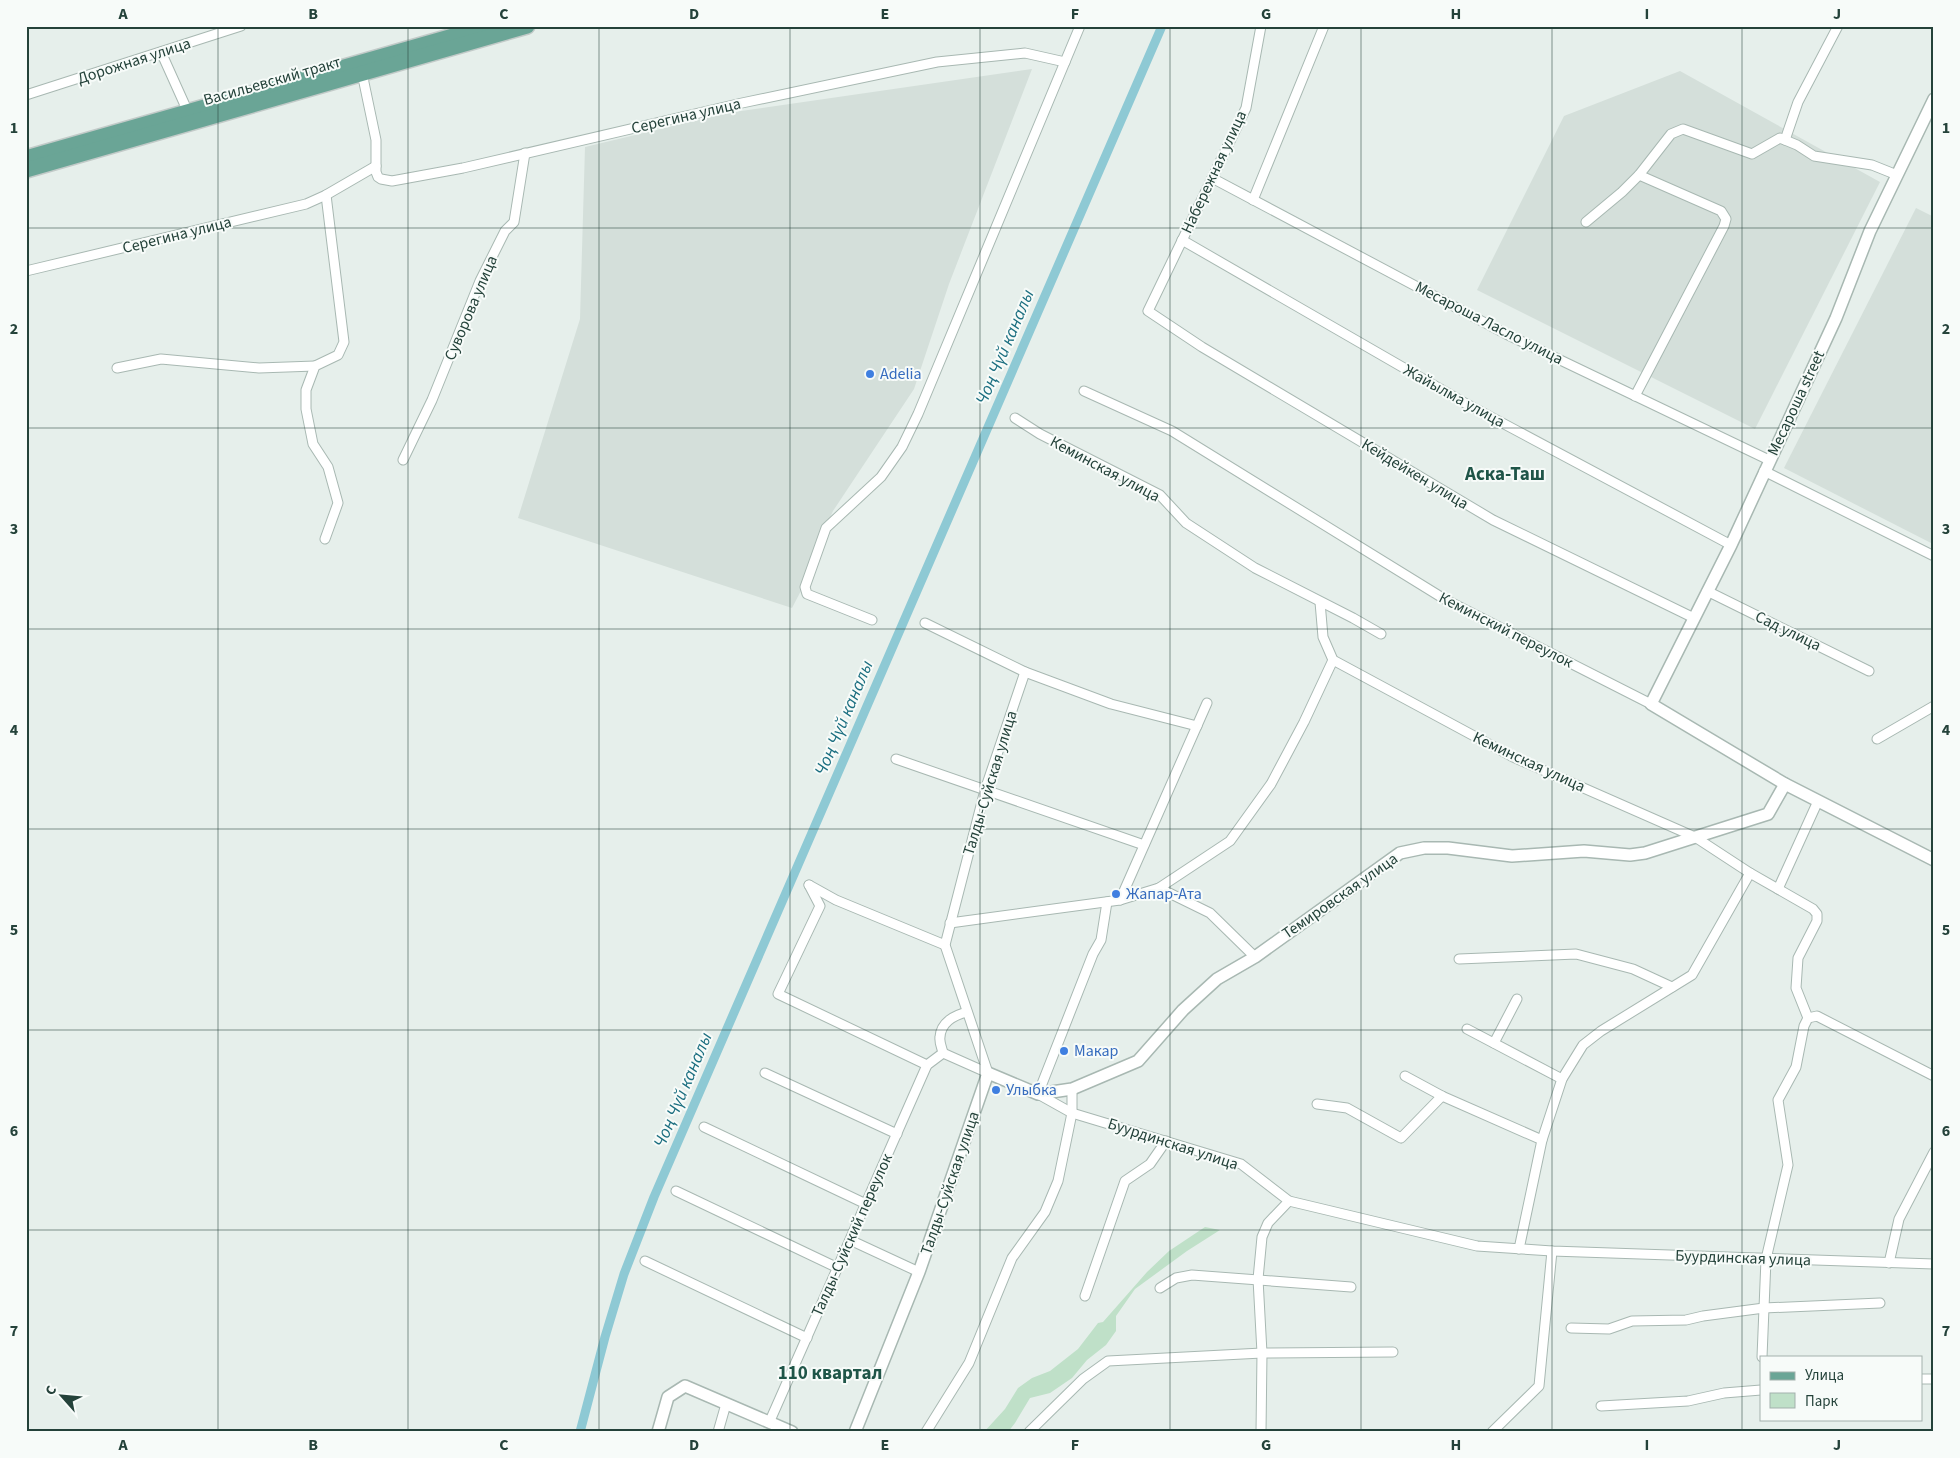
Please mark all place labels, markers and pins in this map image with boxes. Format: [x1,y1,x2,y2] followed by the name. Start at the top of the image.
[880,363,922,385] place label: Adelia
[864,368,876,380] marker: Adelia
[1126,883,1202,905] place label: Жапар-Ата
[1110,888,1122,900] marker: Жапар-Ата
[1074,1040,1119,1062] place label: Макар
[1058,1045,1070,1057] marker: Макар
[1006,1079,1057,1101] place label: Улыбка
[990,1084,1002,1096] marker: Улыбка

